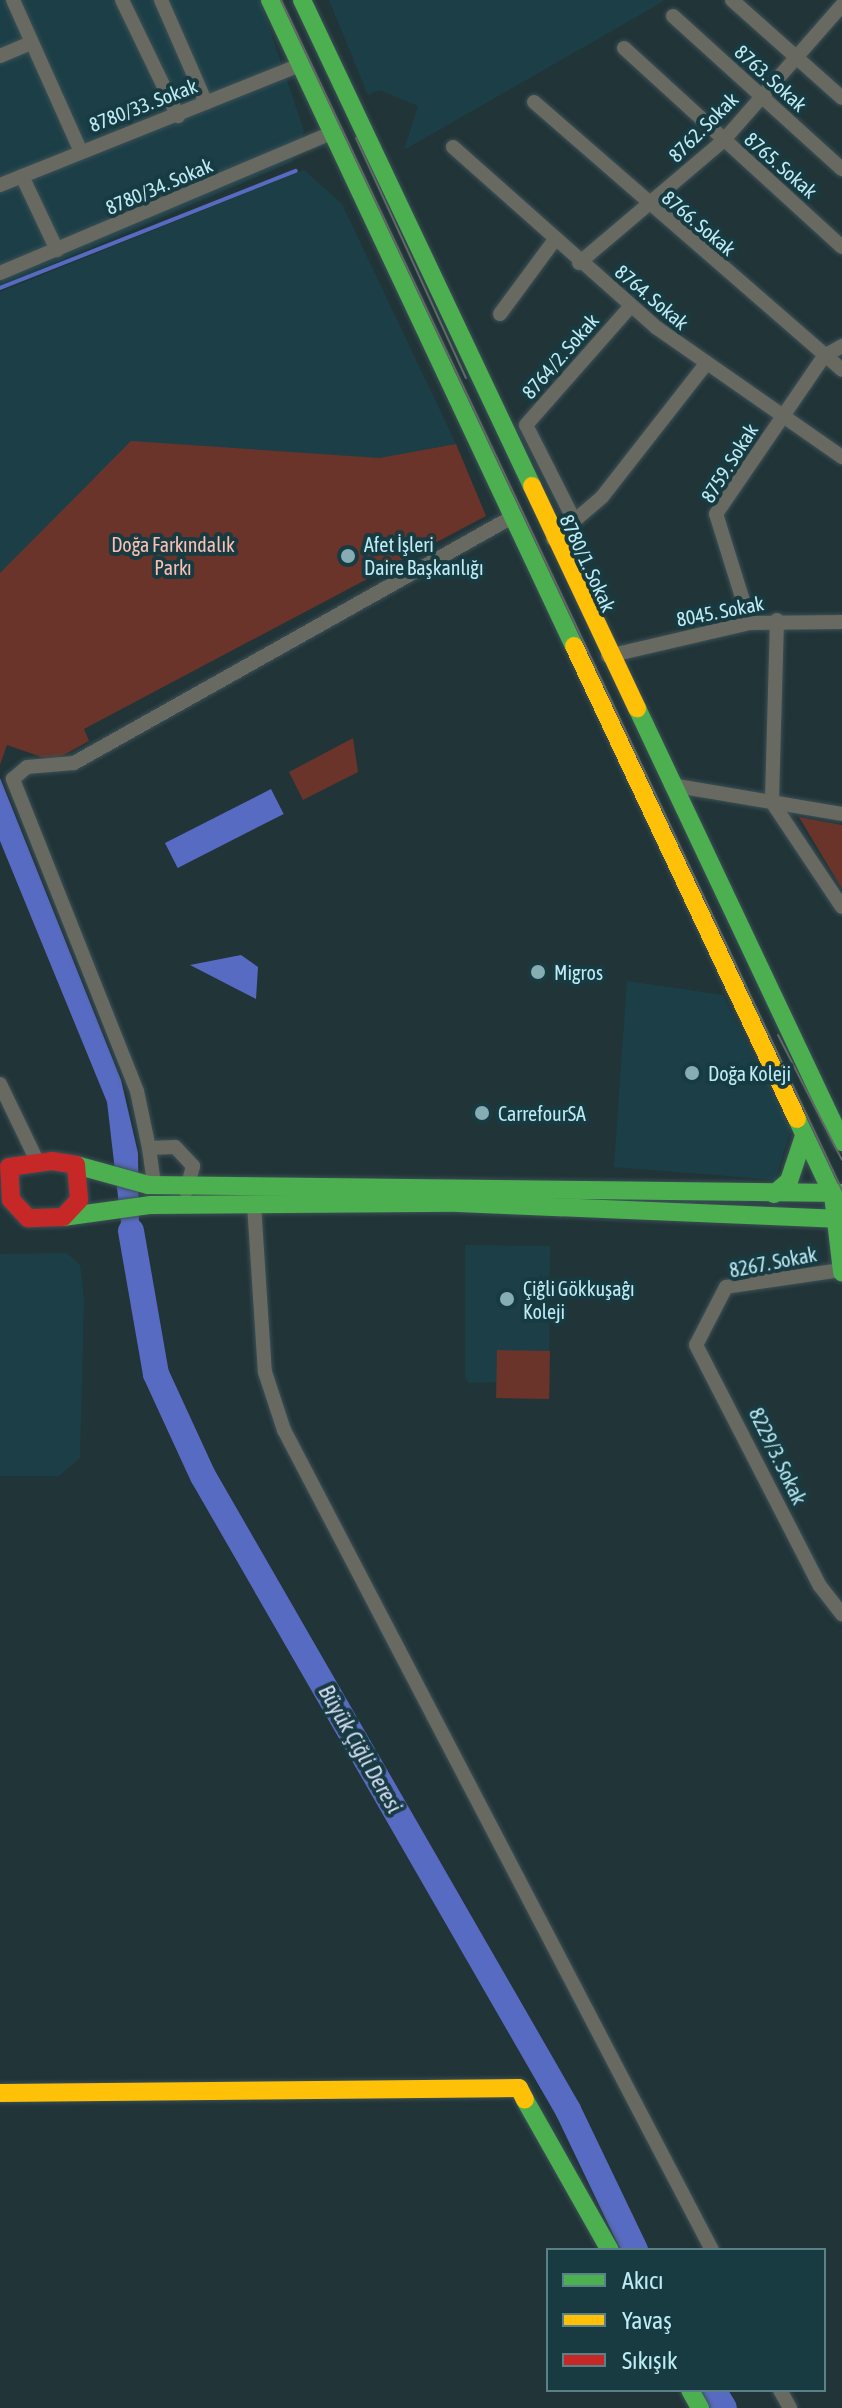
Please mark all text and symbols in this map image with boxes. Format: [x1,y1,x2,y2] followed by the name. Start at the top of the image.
[730,39,812,117] street label: 8763. Sokak
[85,73,201,137] street label: 8780/33. Sokak
[663,87,743,167] street label: 8762. Sokak
[740,127,822,203] street label: 8765. Sokak
[102,153,216,219] street label: 8780/34. Sokak
[657,185,741,261] street label: 8766. Sokak
[610,259,694,335] street label: 8764. Sokak
[517,309,603,403] street label: 8764/2. Sokak
[695,419,763,507] street label: 8759. Sokak
[555,510,621,616] street label: 8780/1. Sokak
[111,532,235,579] park label: Doğa Farkındalık Parkı
[364,532,484,579] place label: Afet İşleri Daire Başkanlığı
[339,547,357,565] marker: Afet İşleri Daire Başkanlığı
[674,591,766,631] street label: 8045. Sokak
[554,960,603,984] place label: Migros
[529,963,547,981] marker: Migros
[708,1061,791,1085] place label: Doğa Koleji
[683,1064,701,1082] marker: Doğa Koleji
[498,1101,586,1125] place label: CarrefourSA
[473,1104,491,1122] marker: CarrefourSA
[727,1242,819,1282] street label: 8267. Sokak
[523,1276,635,1323] place label: Çiĝli Gökkuşaĝı Koleji
[498,1290,516,1308] marker: Çiĝli Gökkuşaĝı Koleji
[744,1404,812,1508] street label: 8229/3. Sokak
[313,1680,407,1818] water label: Büyük Çiğli Deresi
[546,2248,826,2392] legend
[622,2267,664,2294] text: Akıcı
[622,2307,672,2334] text: Yavaş
[622,2347,678,2374] text: Sıkışık

